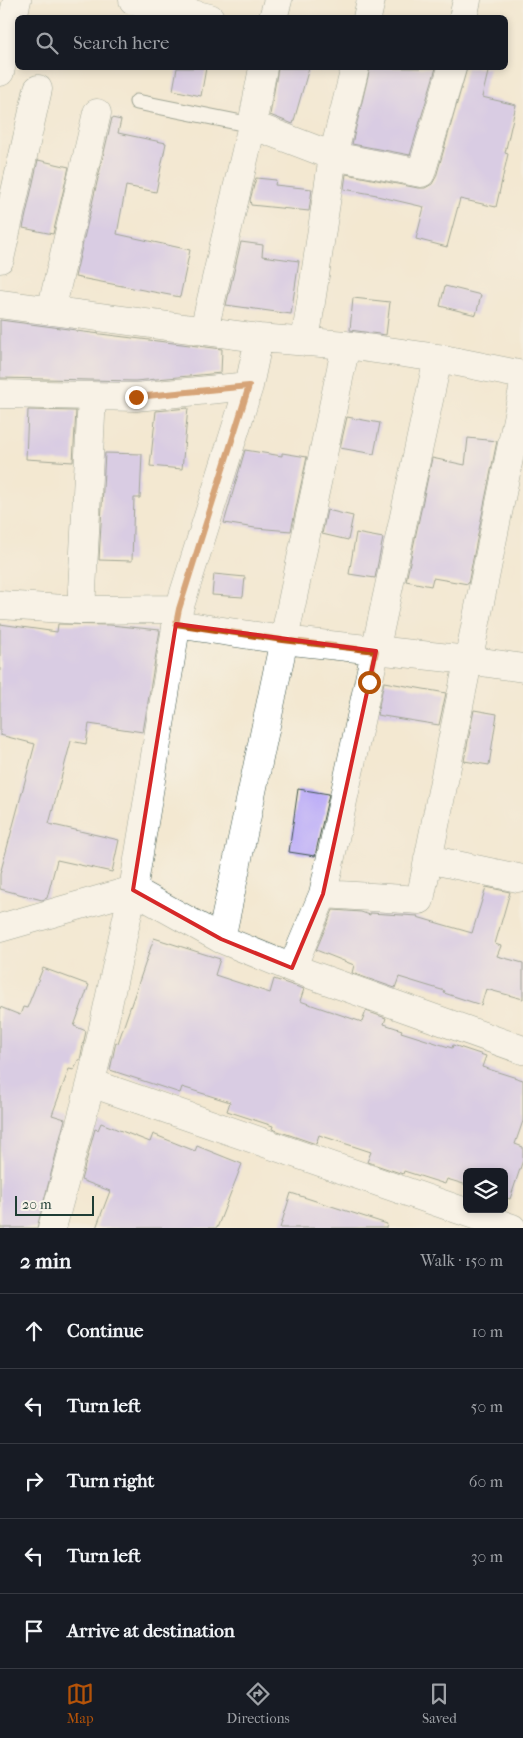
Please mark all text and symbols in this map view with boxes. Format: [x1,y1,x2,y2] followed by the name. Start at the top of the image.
[15,15,508,70] search box
[33,29,61,57] icon: search
[73,32,169,54] text: Search here
[125,386,148,409] route end
[358,671,381,694] route start
[463,1168,508,1213] map controls
[463,1168,508,1213] button: layers
[15,1193,94,1216] scale bar
[22,1196,52,1213] text: 20 m
[20,1249,71,1273] text: 2 min
[420,1251,503,1270] text: Walk · 150 m
[20,1317,48,1345] icon: ahead
[67,1320,143,1342] text: Continue
[472,1322,503,1341] text: 10 m
[20,1392,48,1420] icon: left
[67,1395,141,1417] text: Turn left
[471,1397,503,1416] text: 50 m
[20,1467,48,1495] icon: right
[67,1470,154,1492] text: Turn right
[469,1472,503,1491] text: 60 m
[20,1542,48,1570] icon: left
[67,1545,141,1567] text: Turn left
[471,1547,503,1566] text: 30 m
[20,1617,48,1645] icon: arrive
[67,1620,235,1642] text: Arrive at destination
[66,1680,94,1727] tab: Map
[227,1680,290,1727] tab: Directions
[422,1680,457,1727] tab: Saved

